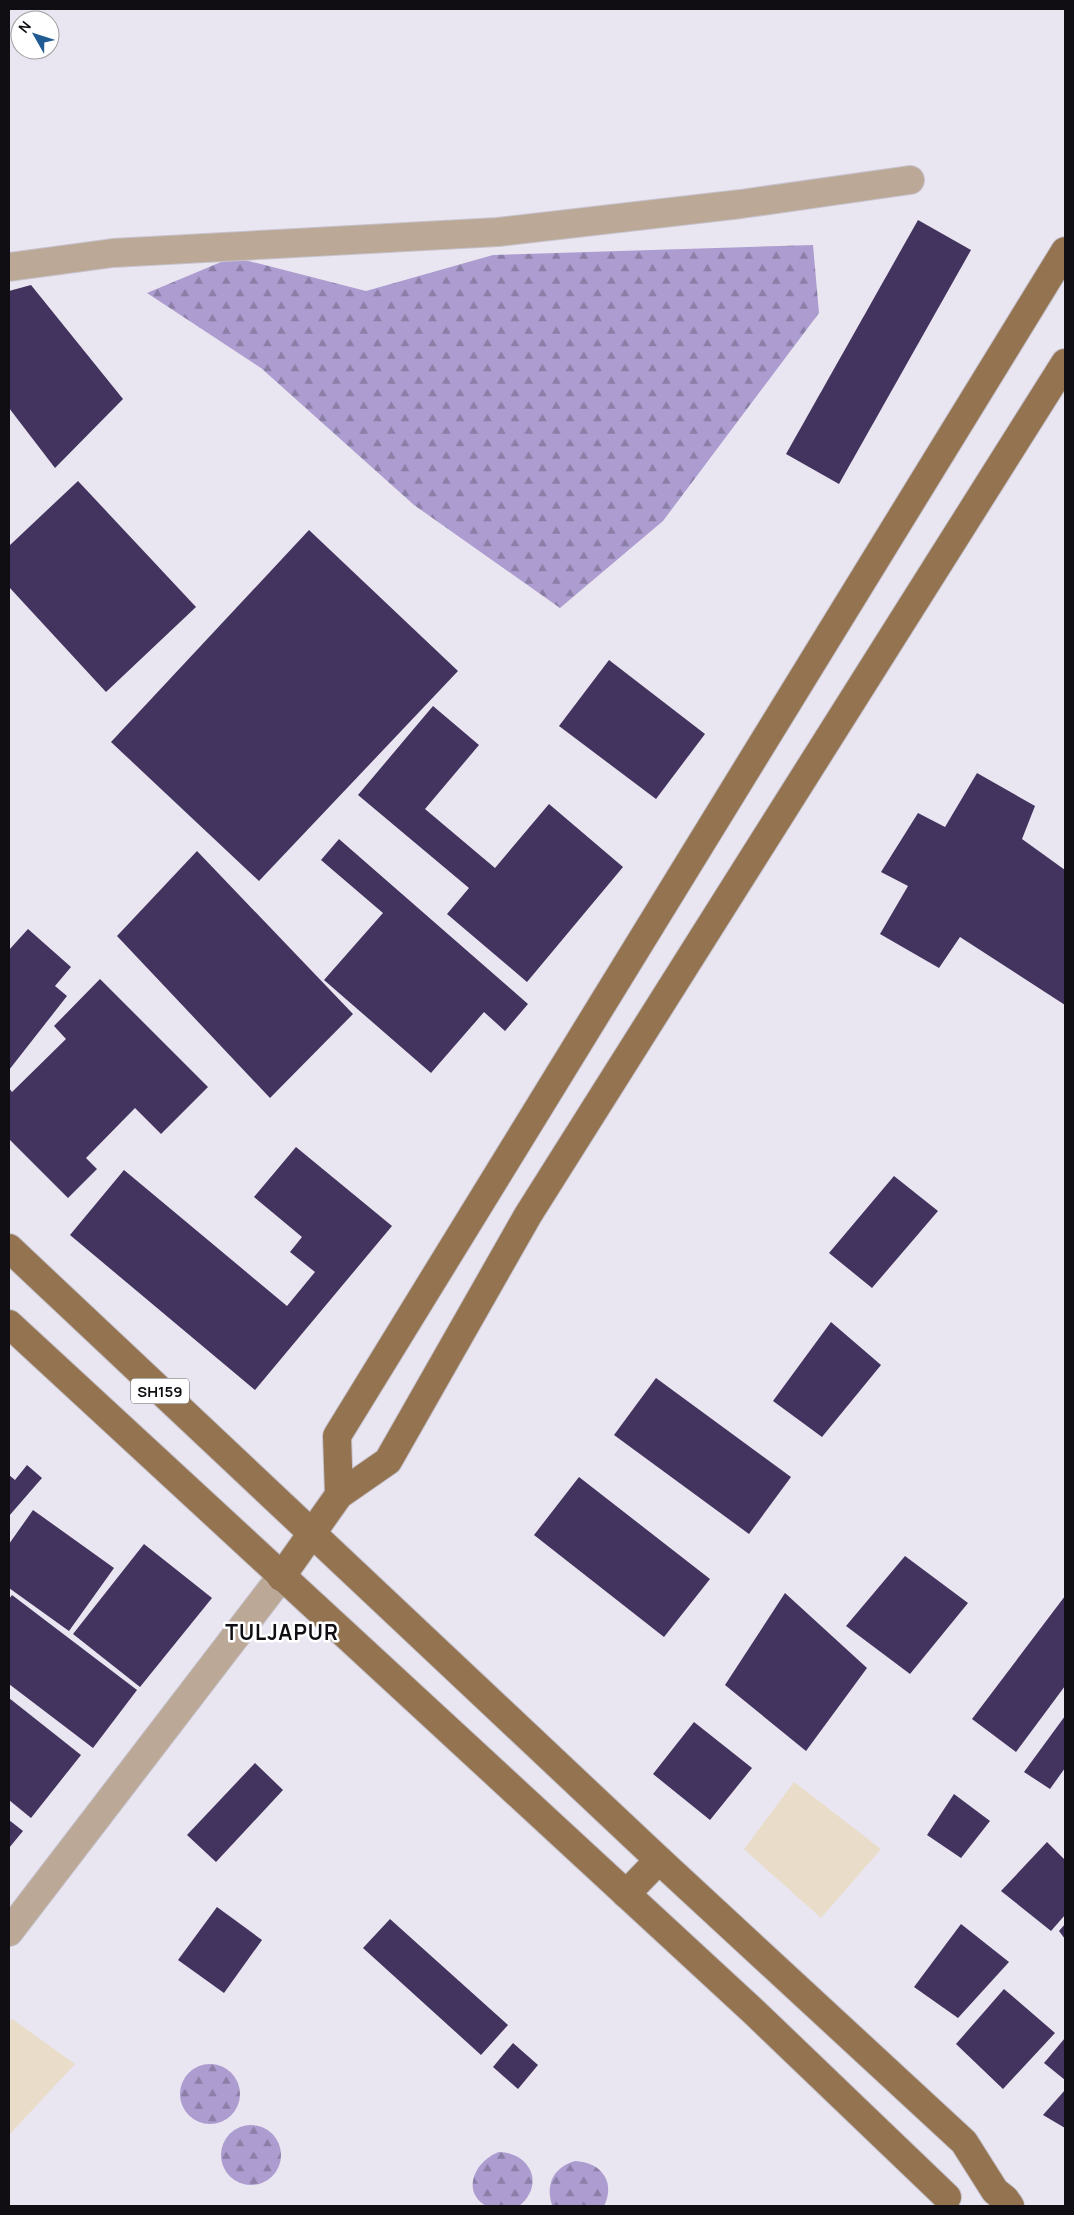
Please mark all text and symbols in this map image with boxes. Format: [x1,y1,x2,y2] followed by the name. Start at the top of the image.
[10,10,60,60] north arrow
[14,17,35,36] text: N
[131,1378,189,1404] road number: SH159
[225,1618,339,1646] district label: TULJAPUR

